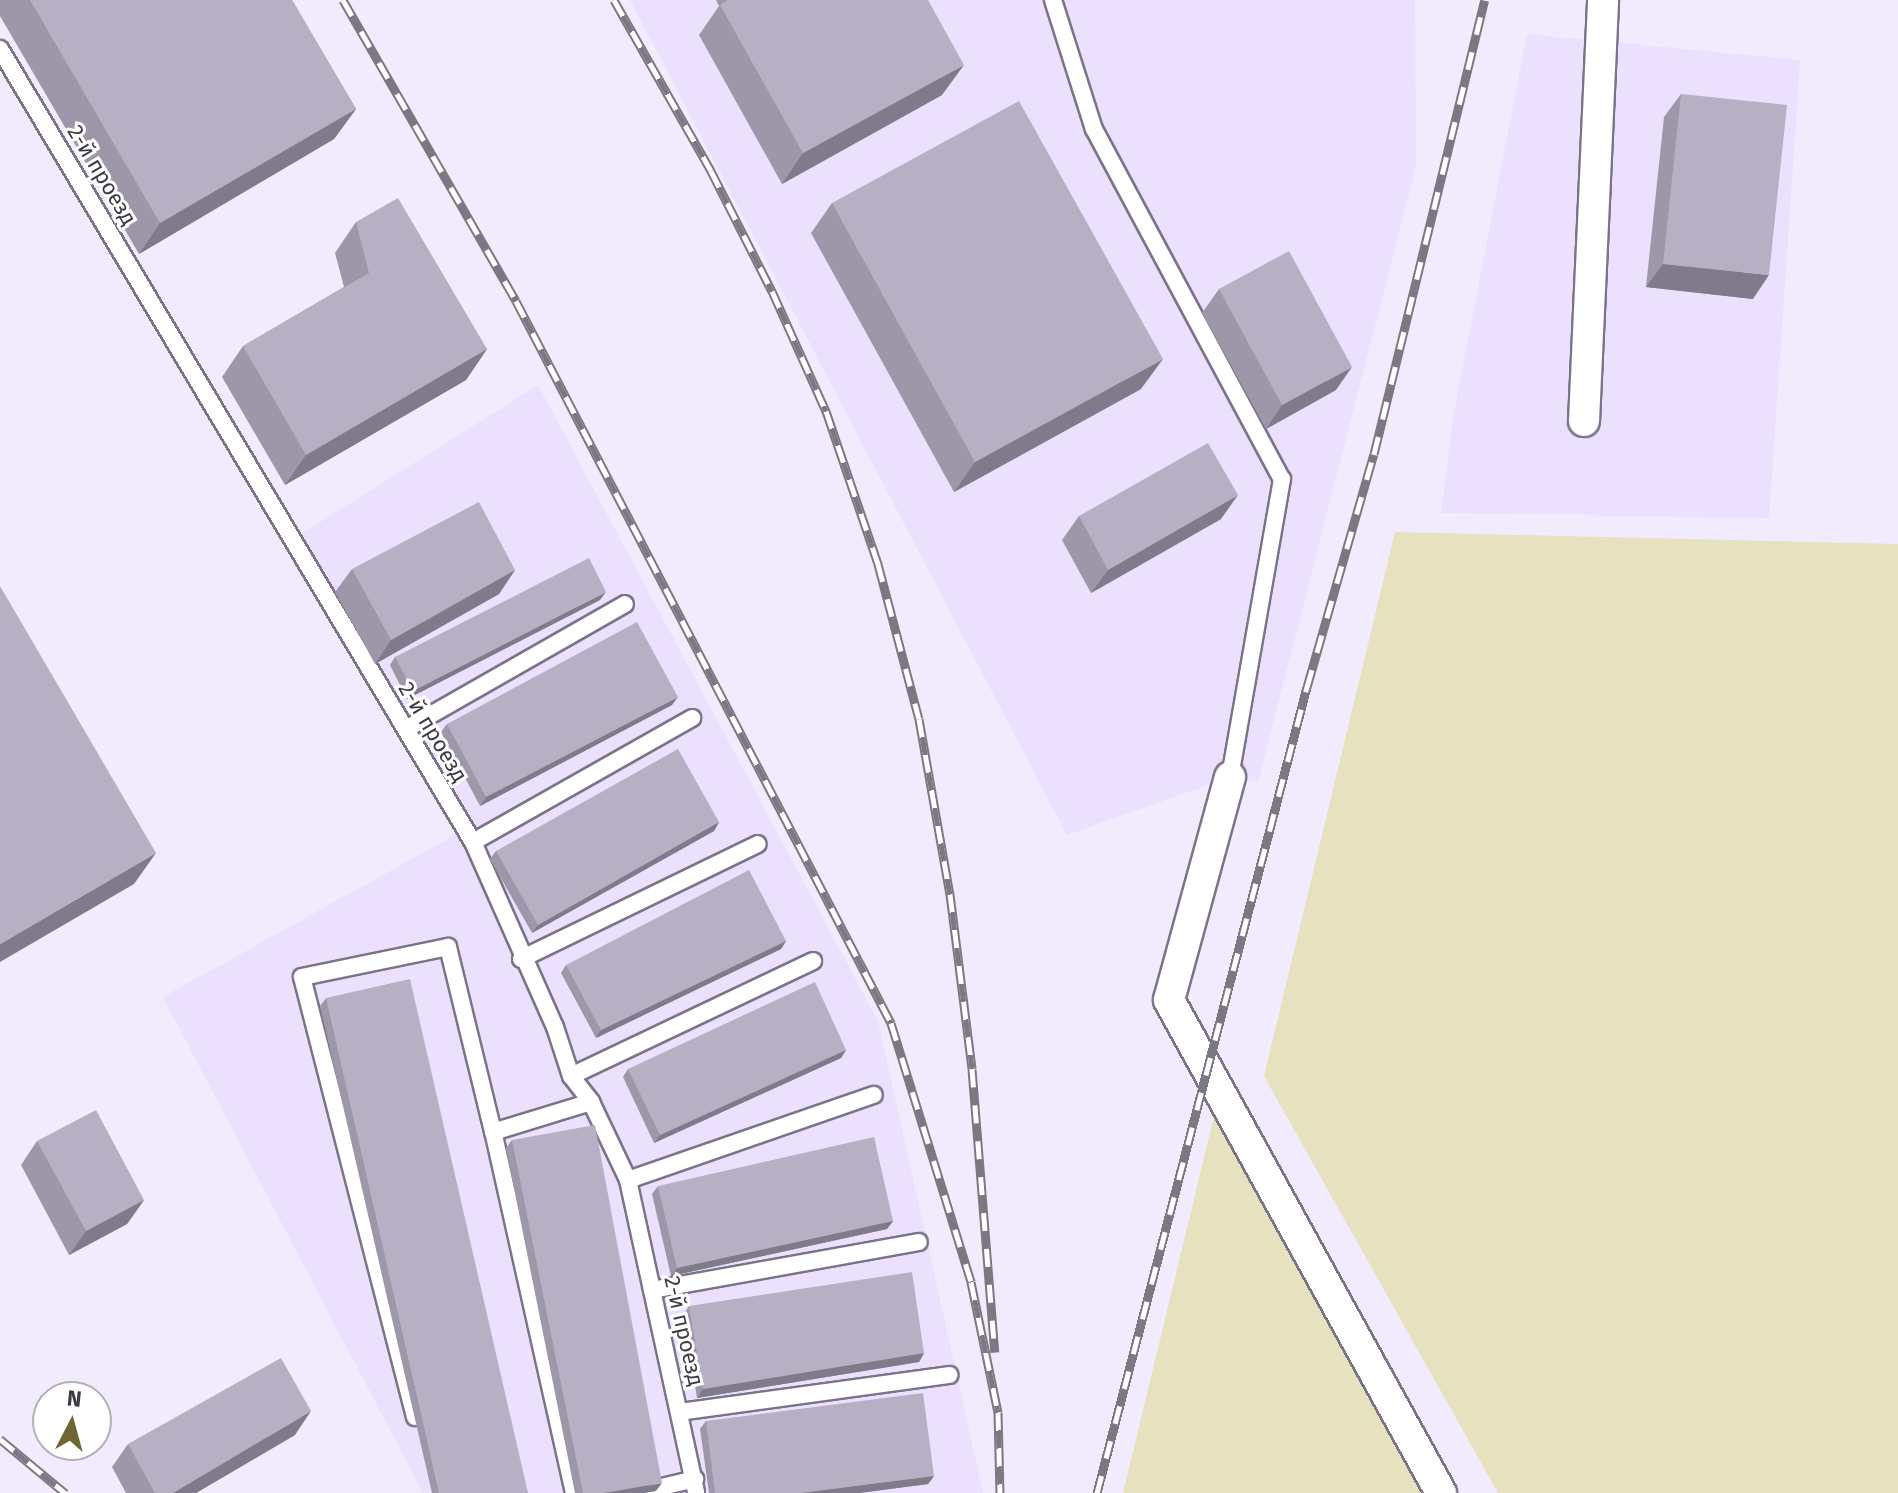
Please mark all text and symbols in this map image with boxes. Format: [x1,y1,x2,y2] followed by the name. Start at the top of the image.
[62,120,142,230] street label: 2-й проезд
[393,677,473,787] street label: 2-й проезд
[659,1273,709,1389] street label: 2-й проезд
[32,1381,112,1461] north arrow
[66,1384,83,1413] text: N

